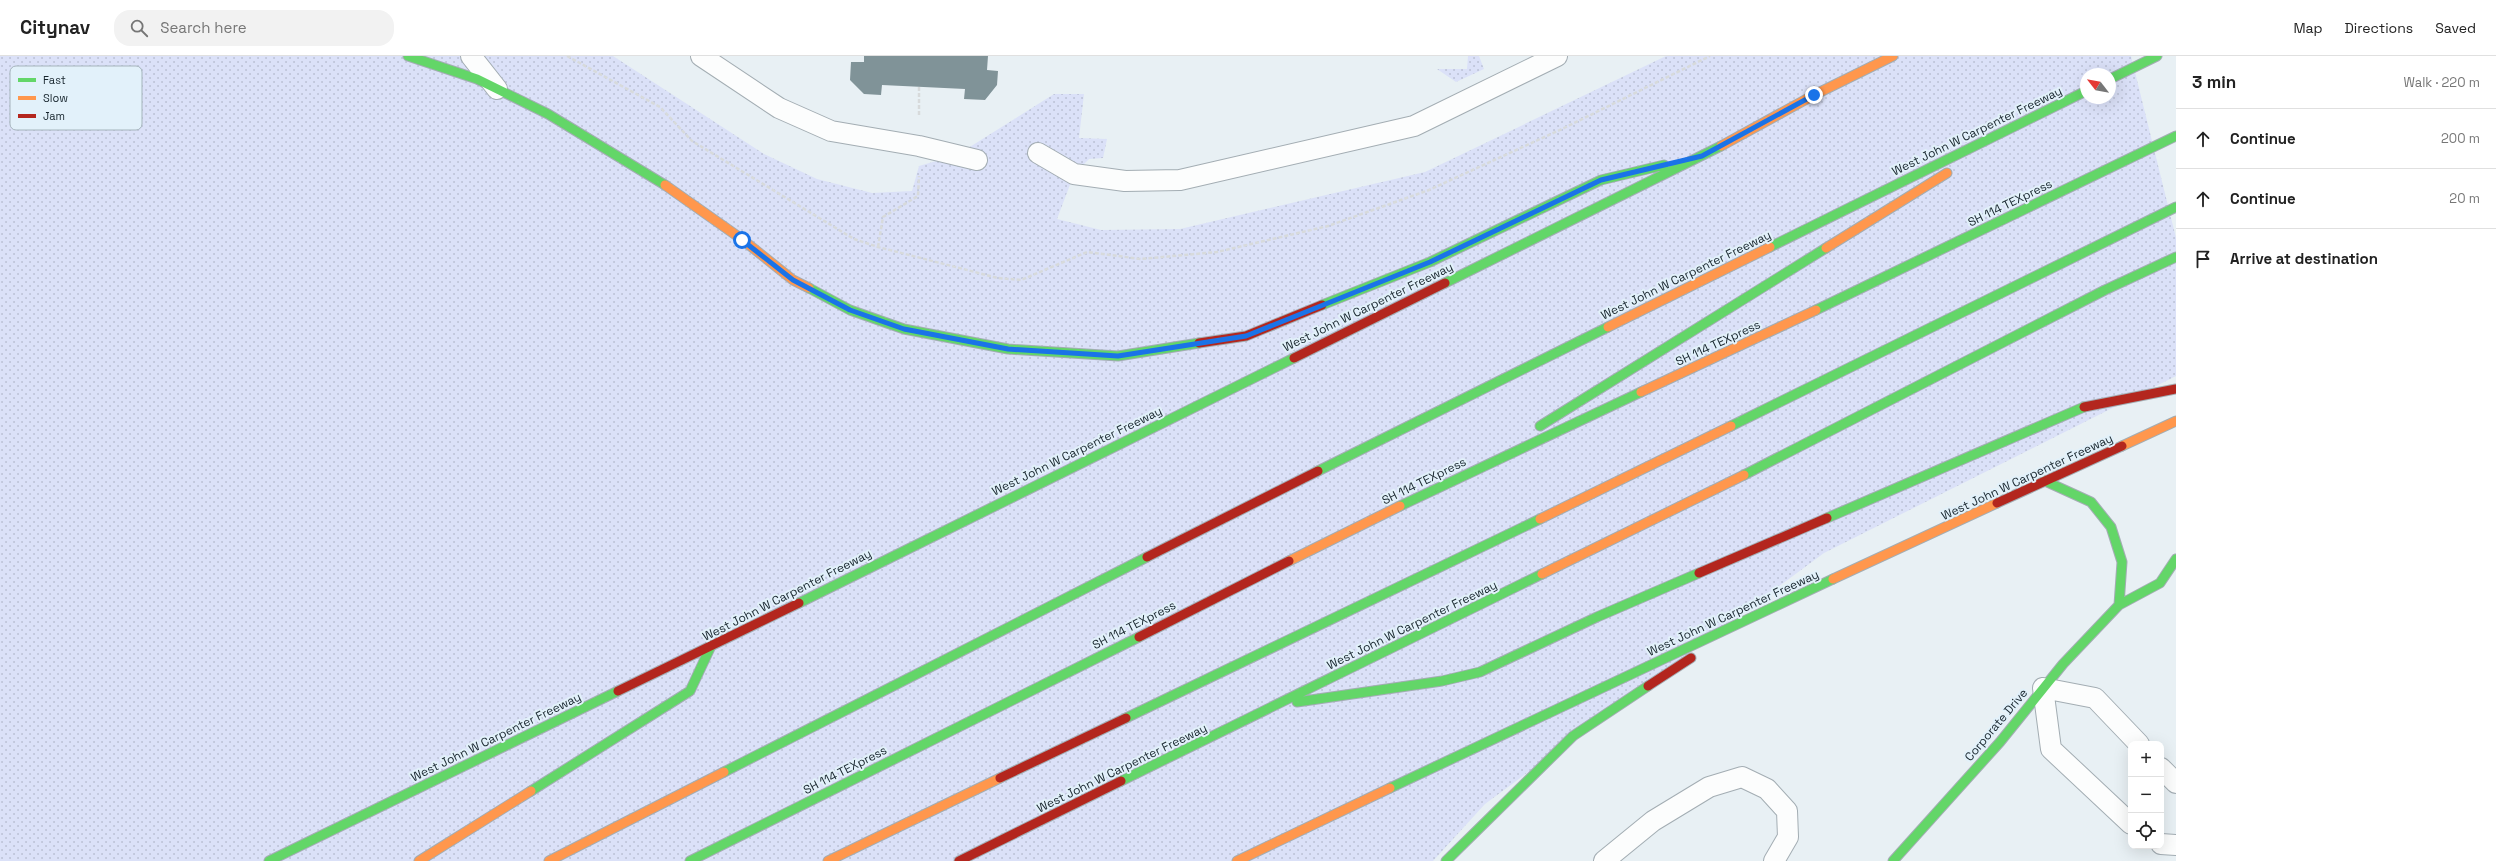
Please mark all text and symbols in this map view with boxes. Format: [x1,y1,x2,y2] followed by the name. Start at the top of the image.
[114,10,394,46] search box
[20,15,90,40] text: Citynav
[128,17,150,39] icon: search
[160,18,247,37] text: Search here
[2293,19,2323,37] text: Map
[2345,19,2413,37] text: Directions
[2435,19,2476,37] text: Saved
[10,66,142,130] legend
[2080,68,2116,104] north arrow
[2192,71,2236,93] text: 3 min
[43,73,66,87] text: Fast
[2403,74,2480,91] text: Walk · 220 m
[1889,83,2065,179] street label: West John W Carpenter Freeway
[1805,86,1823,104] route end
[43,91,68,105] text: Slow
[43,109,65,123] text: Jam
[2192,128,2214,150] icon: ahead
[2230,129,2296,148] text: Continue
[2441,130,2480,147] text: 200 m
[1965,176,2055,230] street label: SH 114 TEXpress
[2192,188,2214,210] icon: ahead
[2230,189,2296,208] text: Continue
[2449,190,2480,207] text: 20 m
[1598,227,1774,323] street label: West John W Carpenter Freeway
[733,231,751,249] route start
[2192,248,2214,270] icon: arrive
[2230,249,2378,268] text: Arrive at destination
[1280,259,1456,355] street label: West John W Carpenter Freeway
[1673,316,1763,370] street label: SH 114 TEXpress
[989,403,1165,499] street label: West John W Carpenter Freeway
[1939,430,2115,524] street label: West John W Carpenter Freeway
[1379,454,1469,508] street label: SH 114 TEXpress
[700,545,874,645] street label: West John W Carpenter Freeway
[1645,566,1821,660] street label: West John W Carpenter Freeway
[1324,577,1500,673] street label: West John W Carpenter Freeway
[1089,597,1179,653] street label: SH 114 TEXpress
[1961,685,2031,765] street label: Corporate Drive
[408,689,584,785] street label: West John W Carpenter Freeway
[1034,720,1210,816] street label: West John W Carpenter Freeway
[2128,741,2164,849] map controls
[2128,741,2164,777] button: +
[800,742,890,798] street label: SH 114 TEXpress
[2128,777,2164,813] button: −
[2128,813,2164,849] button: locate

